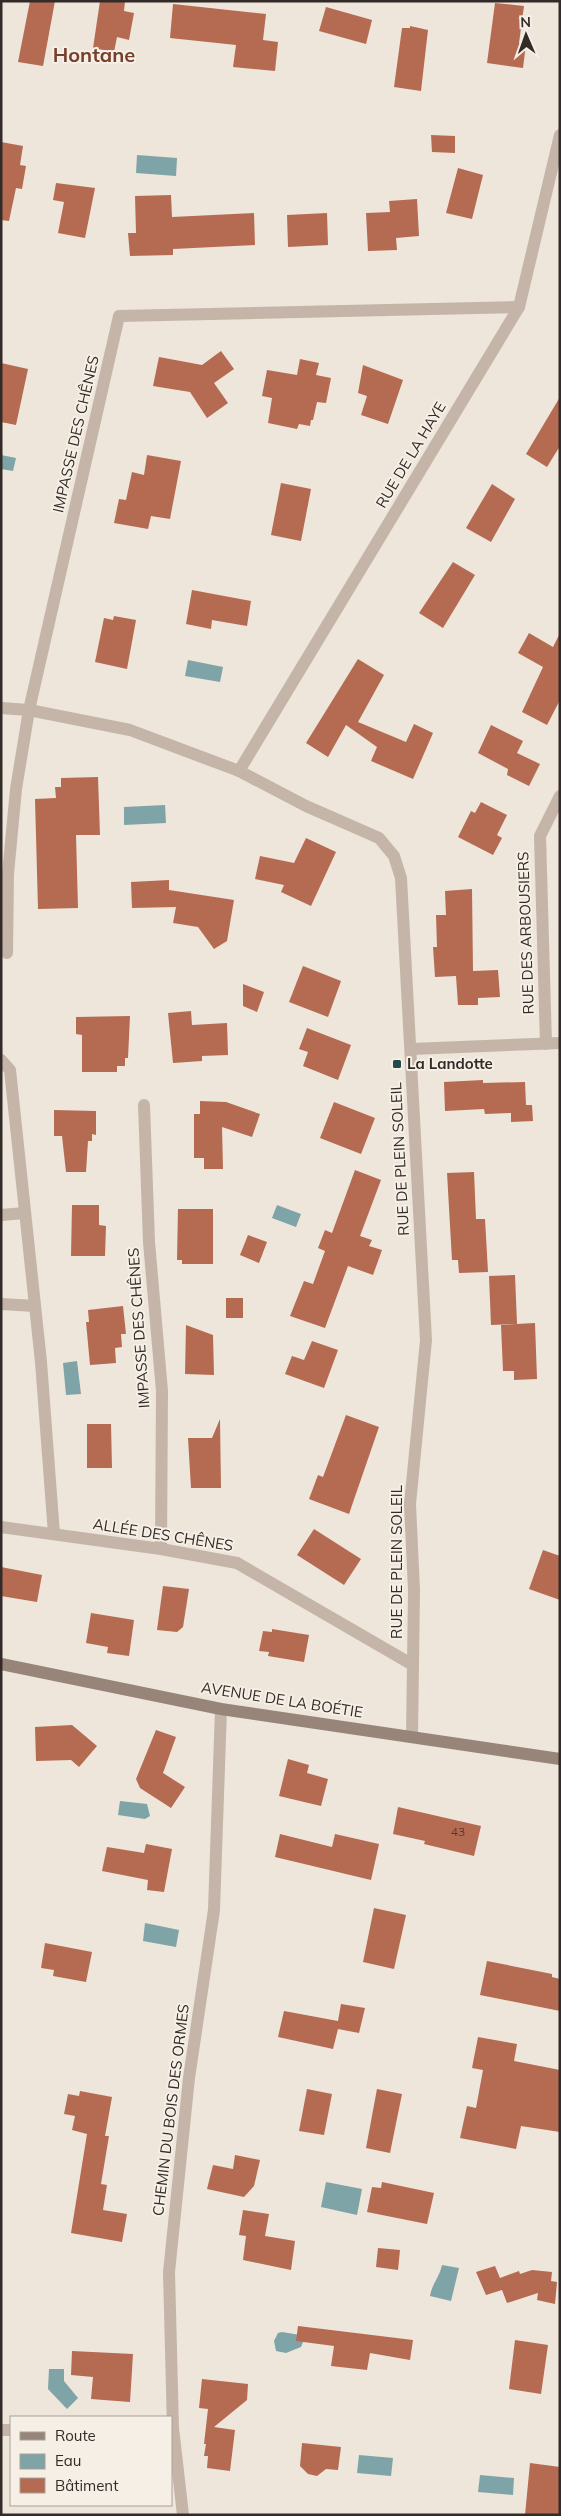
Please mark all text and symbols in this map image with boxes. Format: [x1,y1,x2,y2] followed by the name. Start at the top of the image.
[501,10,551,60] north arrow
[520,13,531,31] text: N
[53,42,135,67] district label: Hontane
[48,353,103,514] street label: IMPASSE DES CHÊNES
[371,398,450,511] street label: RUE DE LA HAYE
[513,851,538,1015] street label: RUE DES ARBOUSIERS
[407,1054,493,1073] place label: La Landotte
[391,1058,403,1070] marker: La Landotte
[386,1082,413,1236] street label: RUE DE PLEIN SOLEIL
[123,1247,154,1409] street label: IMPASSE DES CHÊNES
[387,1485,406,1639] street label: RUE DE PLEIN SOLEIL
[92,1514,235,1555] street label: ALLÉE DES CHÊNES
[200,1677,364,1722] street label: AVENUE DE LA BOÉTIE
[451,1824,465,1839] house number: 43
[148,2003,193,2217] street label: CHEMIN DU BOIS DES ORMES
[10,2416,172,2506] legend
[55,2426,96,2445] text: Route
[55,2451,81,2470] text: Eau
[55,2476,118,2495] text: Bâtiment

